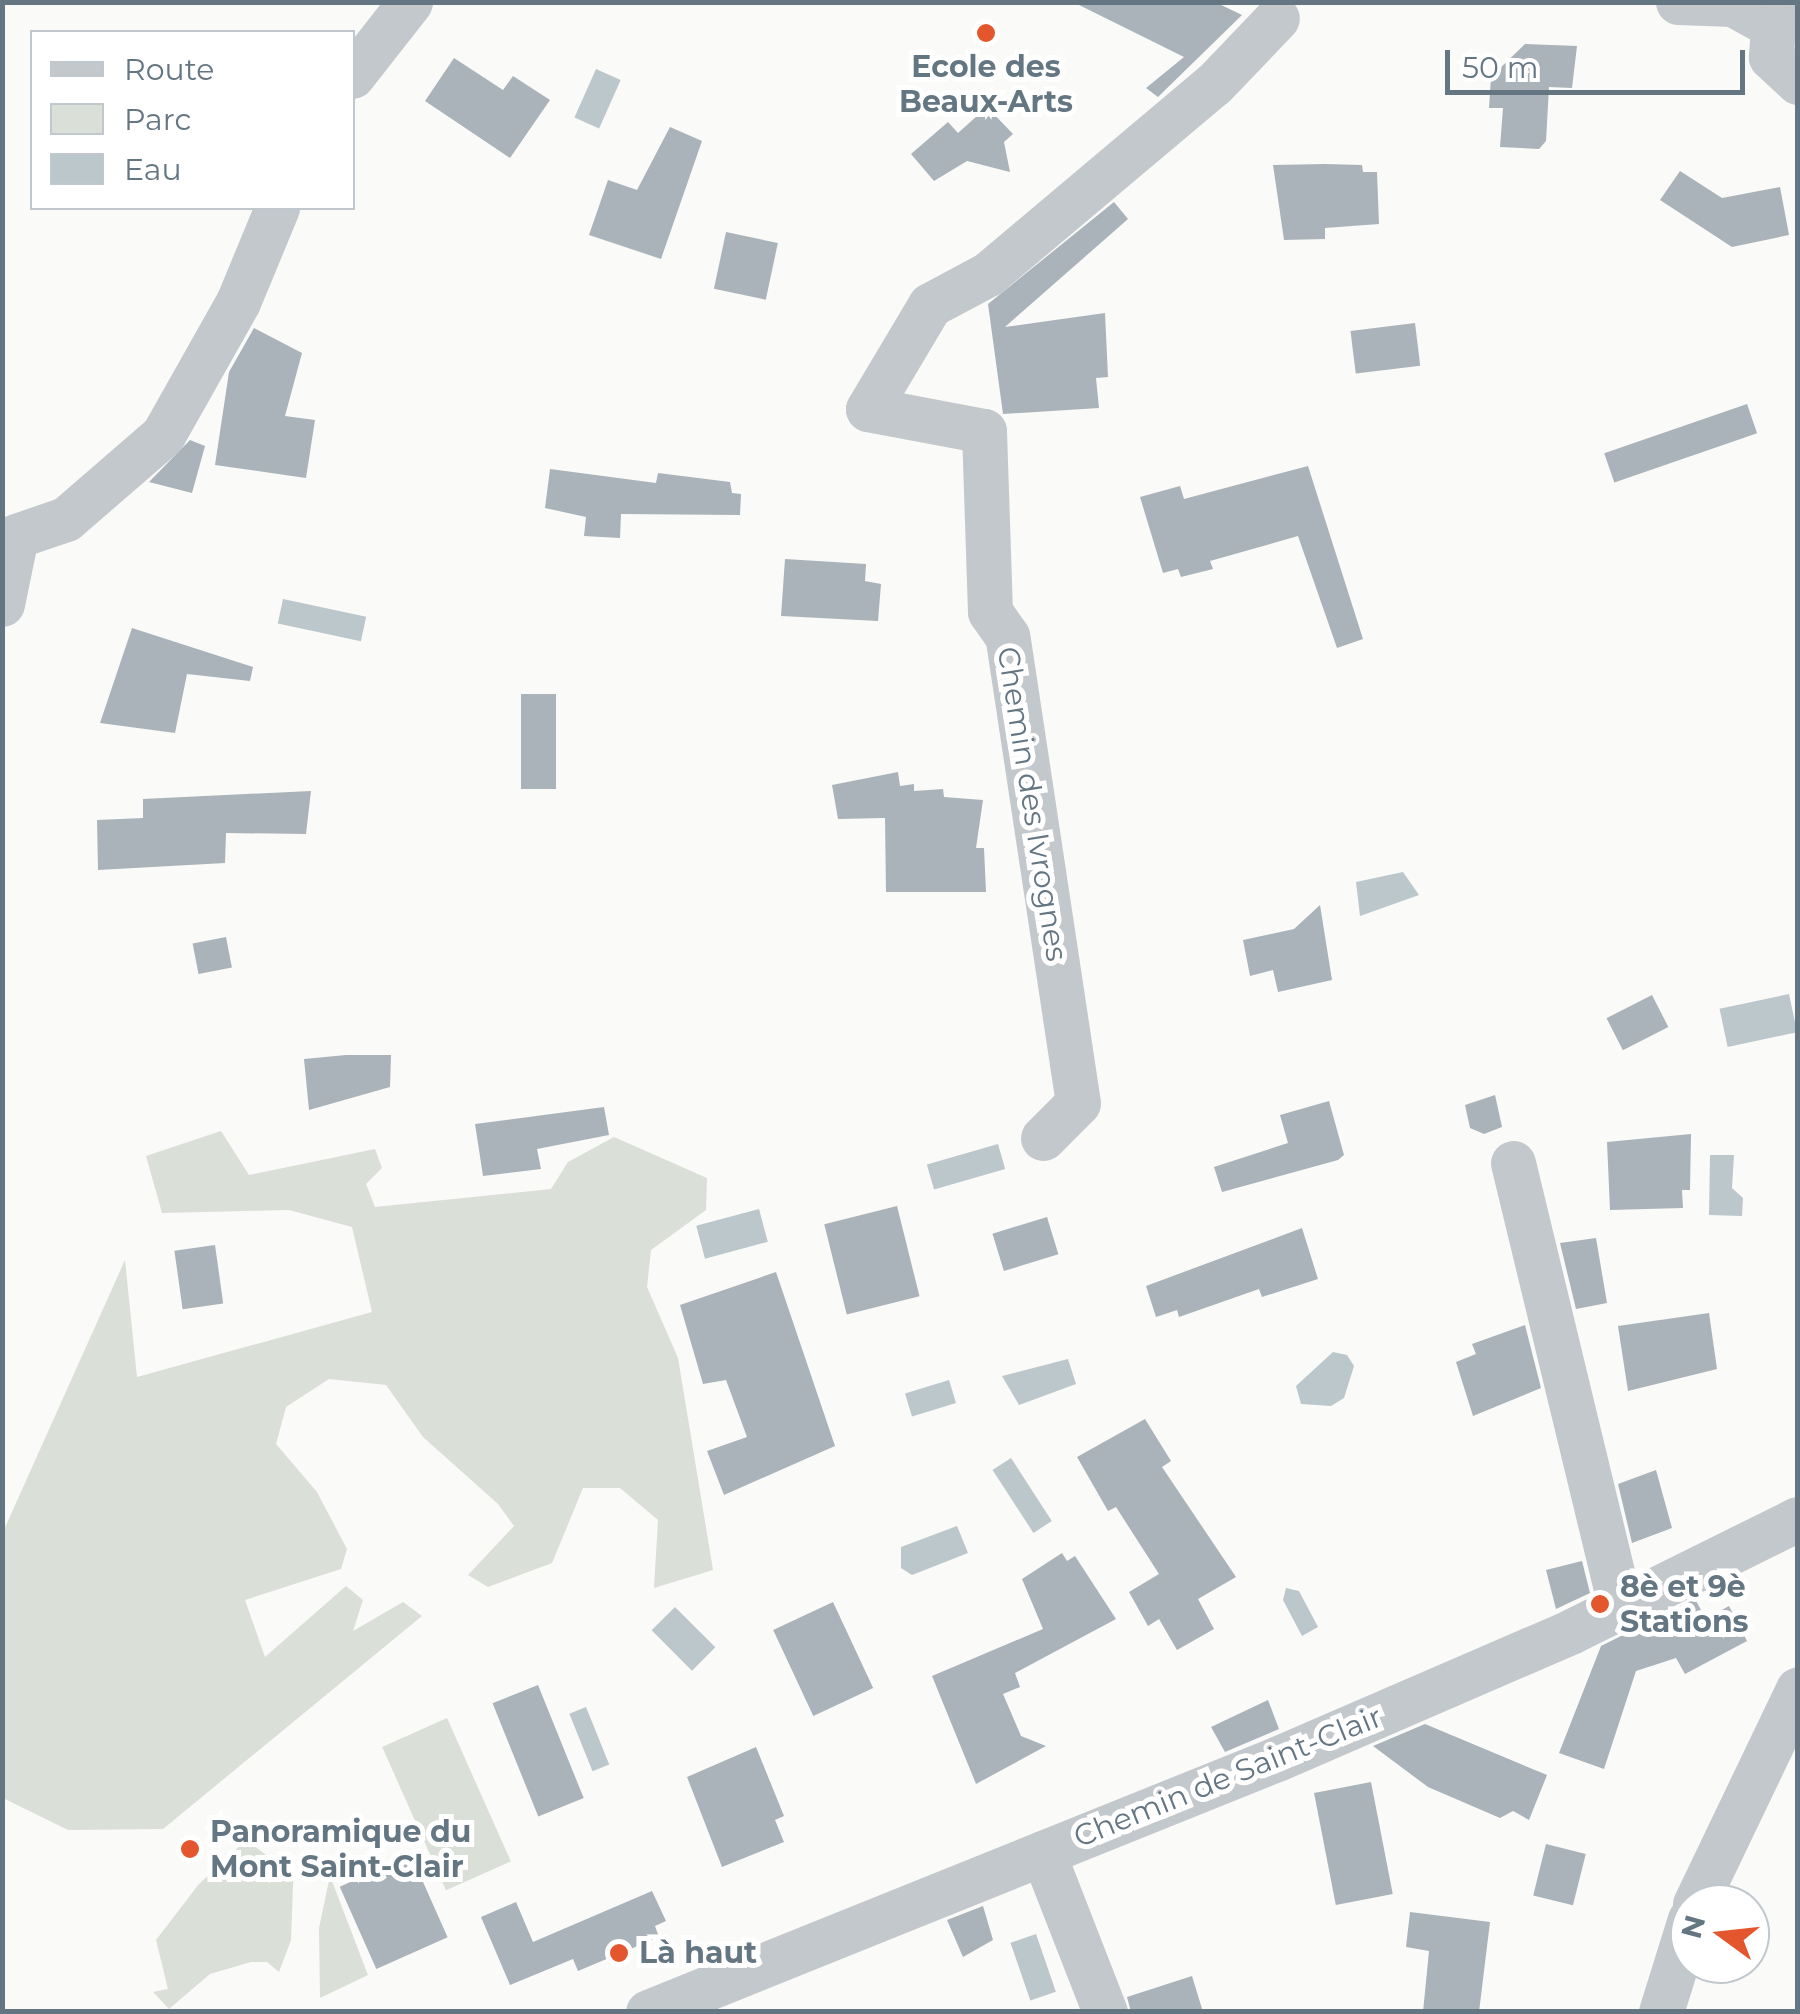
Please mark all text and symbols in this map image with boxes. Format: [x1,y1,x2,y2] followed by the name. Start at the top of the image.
[975,22,997,44] marker: Ecole des Beaux-Arts
[30,30,355,210] legend
[1450,30,1750,92] scale bar
[899,49,1073,120] place label: Ecole des Beaux-Arts
[1462,49,1539,86] text: 50 m
[124,51,214,88] text: Route
[124,101,191,138] text: Parc
[124,151,182,188] text: Eau
[989,644,1075,964] street label: Chemin des Ivrognes
[1620,1569,1749,1640] place label: 8è et 9è Stations
[1589,1593,1611,1615] marker: 8è et 9è Stations
[1069,1699,1387,1855] street label: Chemin de Saint-Clair
[210,1814,471,1884] place label: Panoramique du Mont Saint-Clair
[179,1838,201,1860] marker: Panoramique du Mont Saint-Clair
[1670,1884,1770,1984] north arrow
[1674,1911,1712,1942] text: N
[639,1935,757,1971] place label: Là haut
[608,1942,630,1964] marker: Là haut

